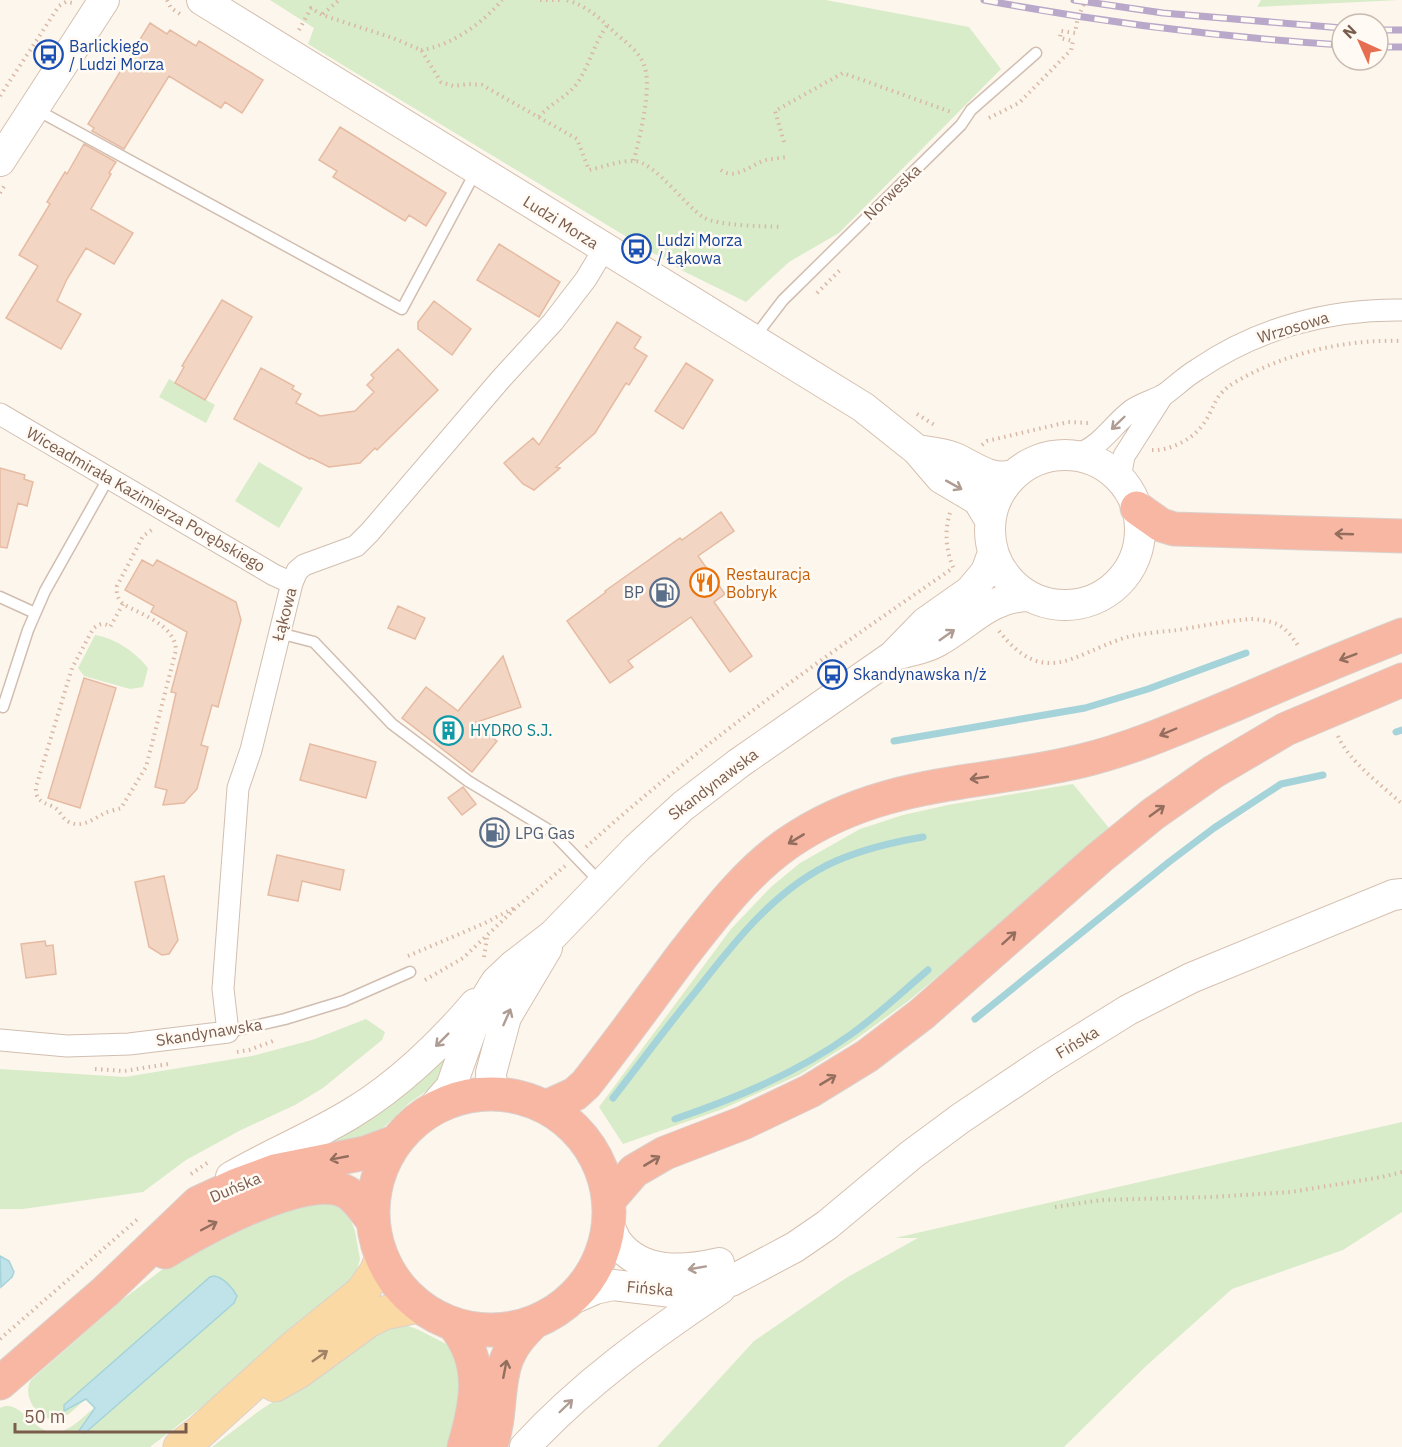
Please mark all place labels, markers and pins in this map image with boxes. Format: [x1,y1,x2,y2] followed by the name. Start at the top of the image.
[69,36,165,74] place label: Barlickiego / Ludzi Morza
[32,39,64,71] bus stop icon: Barlickiego / Ludzi Morza
[657,230,743,268] place label: Ludzi Morza / Łąkowa
[620,233,652,265] bus stop icon: Ludzi Morza / Łąkowa
[726,564,811,602] place label: Restauracja Bobryk
[689,567,721,599] restaurant icon: Restauracja Bobryk
[649,576,681,608] fuel station icon: BP
[624,582,644,602] place label: BP
[816,658,848,690] bus stop icon: Skandynawska n/ż
[853,664,987,684] place label: Skandynawska n/ż
[433,714,465,746] building icon: HYDRO S.J.
[470,720,553,740] place label: HYDRO S.J.
[478,817,510,849] fuel station icon: LPG Gas
[515,823,575,843] place label: LPG Gas

